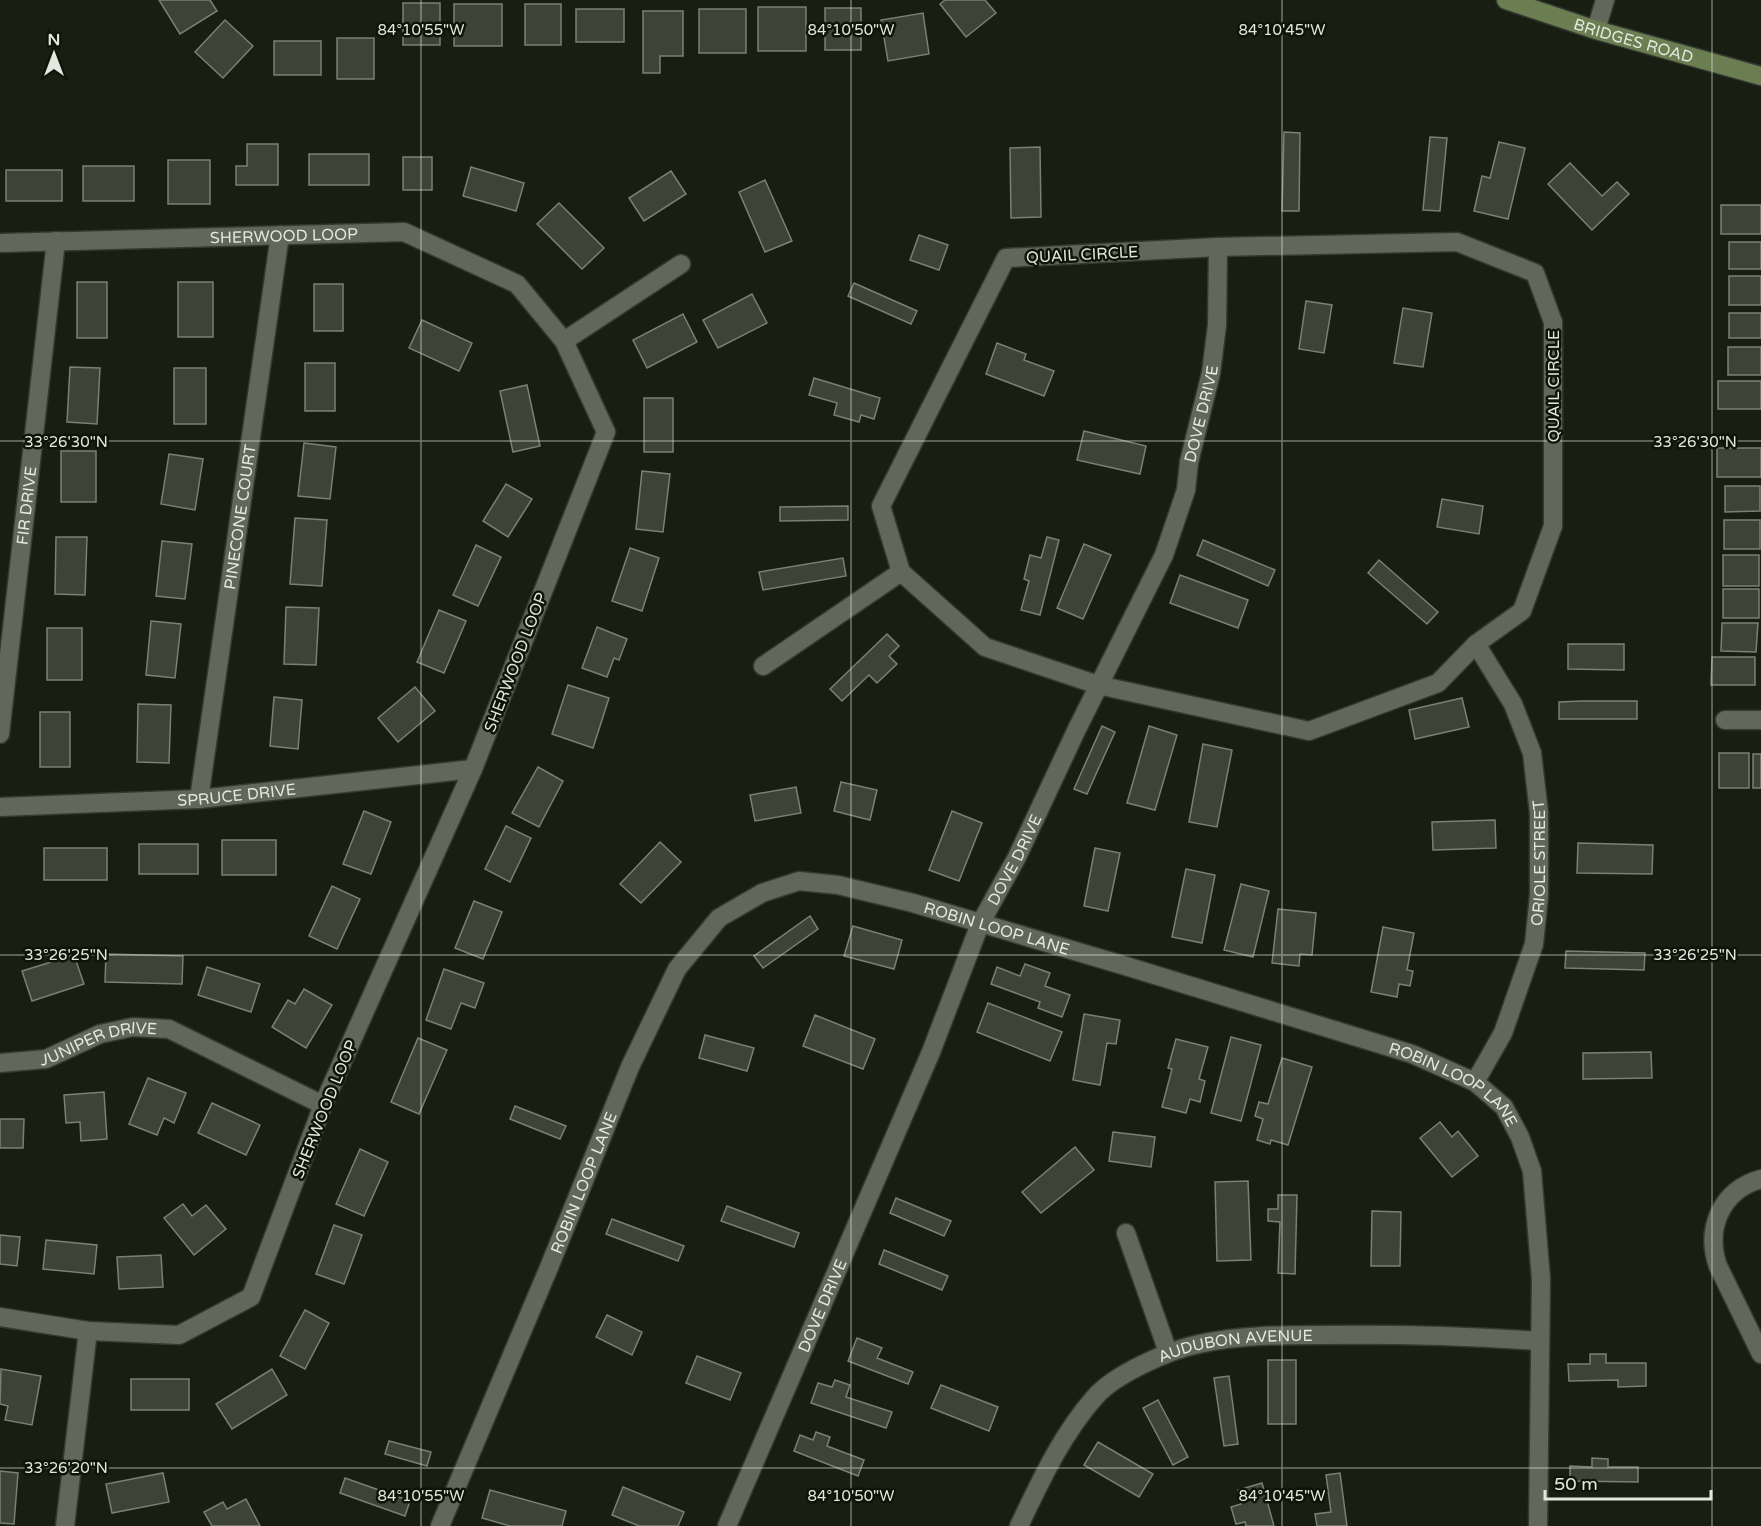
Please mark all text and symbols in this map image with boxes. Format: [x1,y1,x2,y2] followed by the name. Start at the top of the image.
[1571,14,1696,68] street label: BRIDGES ROAD
[378,21,464,39] text: 84°10'55"W
[808,21,894,39] text: 84°10'50"W
[1239,21,1325,39] text: 84°10'45"W
[24,24,84,84] north arrow
[48,30,60,50] text: N
[210,224,358,248] street label: SHERWOOD LOOP
[1025,242,1139,268] street label: QUAIL CIRCLE
[1544,330,1564,442] street label: QUAIL CIRCLE
[1180,364,1223,465] street label: DOVE DRIVE
[24,433,108,451] text: 33°26'30"N
[1653,433,1737,451] text: 33°26'30"N
[220,443,261,591] street label: PINECONE COURT
[13,465,41,546] street label: FIR DRIVE
[480,590,552,735] street label: SHERWOOD LOOP
[177,779,297,811] street label: SPRUCE DRIVE
[1527,798,1550,927] street label: ORIOLE STREET
[983,811,1047,909] street label: DOVE DRIVE
[921,898,1072,960] street label: ROBIN LOOP LANE
[24,946,108,964] text: 33°26'25"N
[1653,946,1737,964] text: 33°26'25"N
[40,1018,158,1070] street label: JUNIPER DRIVE
[288,1037,362,1182] street label: SHERWOOD LOOP
[1386,1039,1522,1130] street label: ROBIN LOOP LANE
[547,1109,622,1257] street label: ROBIN LOOP LANE
[794,1256,852,1356] street label: DOVE DRIVE
[1155,1326,1313,1367] street label: AUDUBON AVENUE
[24,1459,108,1477] text: 33°26'20"N
[1545,1463,1712,1501] scale bar
[1554,1473,1598,1495] text: 50 m
[378,1487,464,1505] text: 84°10'55"W
[808,1487,894,1505] text: 84°10'50"W
[1239,1487,1325,1505] text: 84°10'45"W

